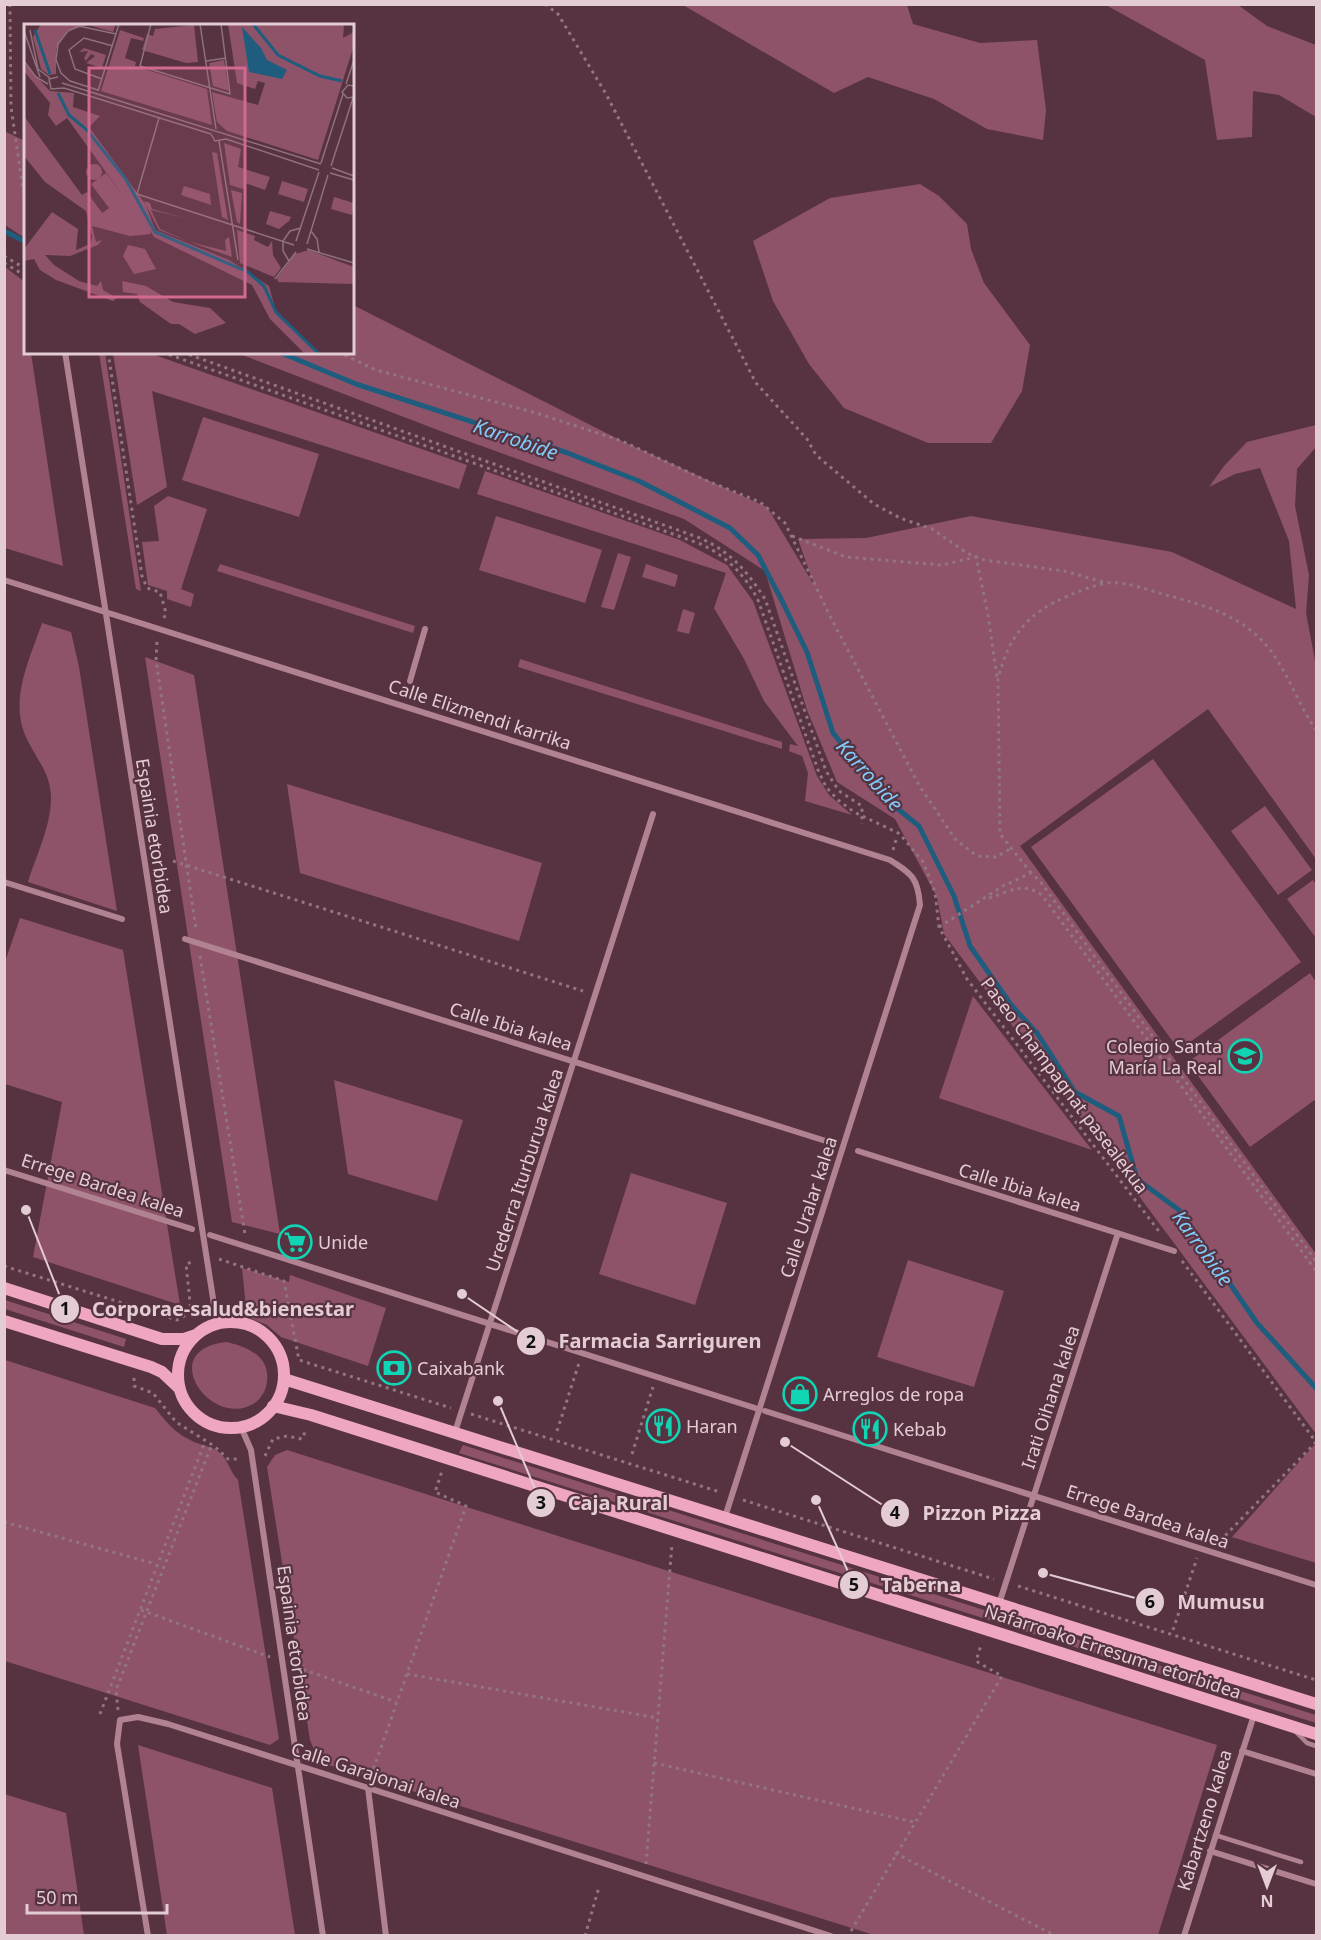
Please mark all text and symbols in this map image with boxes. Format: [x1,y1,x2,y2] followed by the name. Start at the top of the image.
[24,24,354,354] inset map
[470,412,562,466] water label: Karrobide
[386,673,574,755] street label: Calle Elizmendi karrika
[831,733,909,817] water label: Karrobide
[131,757,179,915] street label: Espainia etorbidea
[976,972,1154,1198] street label: Paseo Champagnat pasealekua
[447,996,575,1056] street label: Calle Ibia kalea
[1106,1034,1222,1079] place label: Colegio Santa María La Real
[1227,1038,1263,1074] school or university icon: Colegio Santa María La Real
[480,1065,568,1275] street label: Urederra Iturburua kalea
[774,1133,842,1281] street label: Calle Uralar kalea
[18,1147,188,1223] street label: Errege Bardea kalea
[956,1157,1084,1217] street label: Calle Ibia kalea
[1166,1205,1240,1291] water label: Karrobide
[277,1224,313,1260] supermarket icon: Unide
[318,1230,368,1254] place label: Unide
[50,1290,366,1328] callout: Corporae-salud&bienestar
[92,1295,354,1322] text: Corporae-salud&bienestar
[60,1296,70,1320] text: 1
[516,1322,773,1360] callout: Farmacia Sarriguren
[1015,1322,1085,1472] street label: Irati Oihana kalea
[559,1327,761,1354] text: Farmacia Sarriguren
[526,1329,536,1353] text: 2
[376,1350,412,1386] bank icon: Caixabank
[417,1356,505,1380] place label: Caixabank
[782,1376,818,1412] shop icon: Arreglos de ropa
[823,1382,964,1406] place label: Arreglos de ropa
[645,1408,681,1444] restaurant icon: Haran
[852,1411,888,1447] restaurant icon: Kebab
[686,1414,738,1438] place label: Haran
[893,1417,947,1441] place label: Kebab
[1063,1478,1233,1554] street label: Errege Bardea kalea
[526,1484,680,1522] callout: Caja Rural
[568,1489,668,1516] text: Caja Rural
[536,1490,546,1514] text: 3
[880,1494,1053,1532] callout: Pizzon Pizza
[923,1499,1041,1526] text: Pizzon Pizza
[890,1500,900,1524] text: 4
[272,1564,318,1722] street label: Espainia etorbidea
[839,1566,973,1604] callout: Taberna
[881,1571,961,1598] text: Taberna
[849,1572,859,1596] text: 5
[1135,1583,1277,1621] callout: Mumusu
[1177,1588,1265,1615] text: Mumusu
[1145,1589,1155,1613] text: 6
[981,1598,1245,1704] street label: Nafarroako Erresuma etorbidea
[288,1736,464,1814] street label: Calle Garajonai kalea
[1171,1747,1237,1893] street label: Kabartzeno kalea
[1237,1856,1297,1916] north arrow
[27,1877,166,1915] scale bar
[36,1885,78,1909] text: 50 m
[1260,1890,1274,1912] text: N

